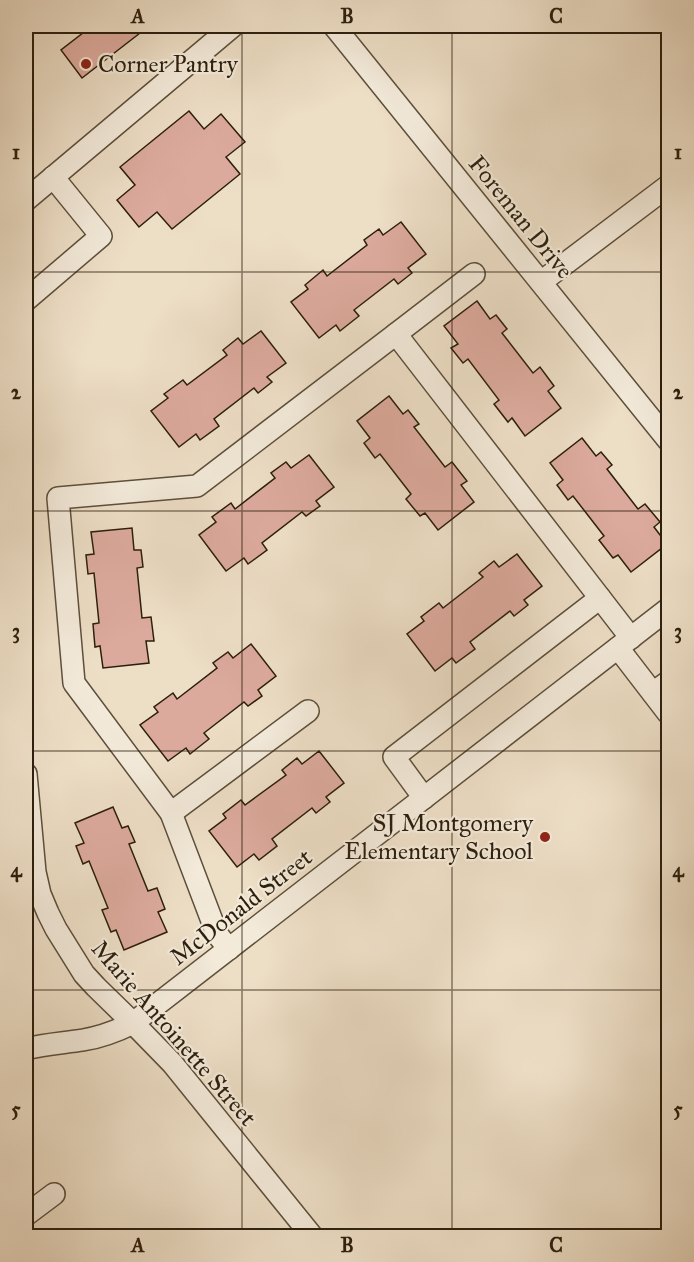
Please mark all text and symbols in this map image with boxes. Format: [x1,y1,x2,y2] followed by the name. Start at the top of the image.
[129,4,145,28] text: A
[340,4,354,28] text: B
[549,4,563,28] text: C
[98,49,239,79] place label: Corner Pantry
[79,57,93,71] marker: Corner Pantry
[12,140,20,164] text: 1
[674,140,682,164] text: 1
[462,149,580,285] street label: Foreman Drive
[11,380,22,404] text: 2
[673,380,684,404] text: 2
[12,619,20,644] text: 3
[674,619,682,644] text: 3
[344,808,534,866] place label: SJ Montgomery Elementary School
[538,830,552,844] marker: SJ Montgomery Elementary School
[164,842,318,972] street label: McDonald Street
[10,858,22,883] text: 4
[672,858,684,883] text: 4
[85,934,263,1133] street label: Marie Antoinette Street
[11,1097,21,1121] text: 5
[673,1097,683,1121] text: 5
[129,1233,145,1257] text: A
[340,1233,354,1257] text: B
[549,1233,563,1257] text: C

